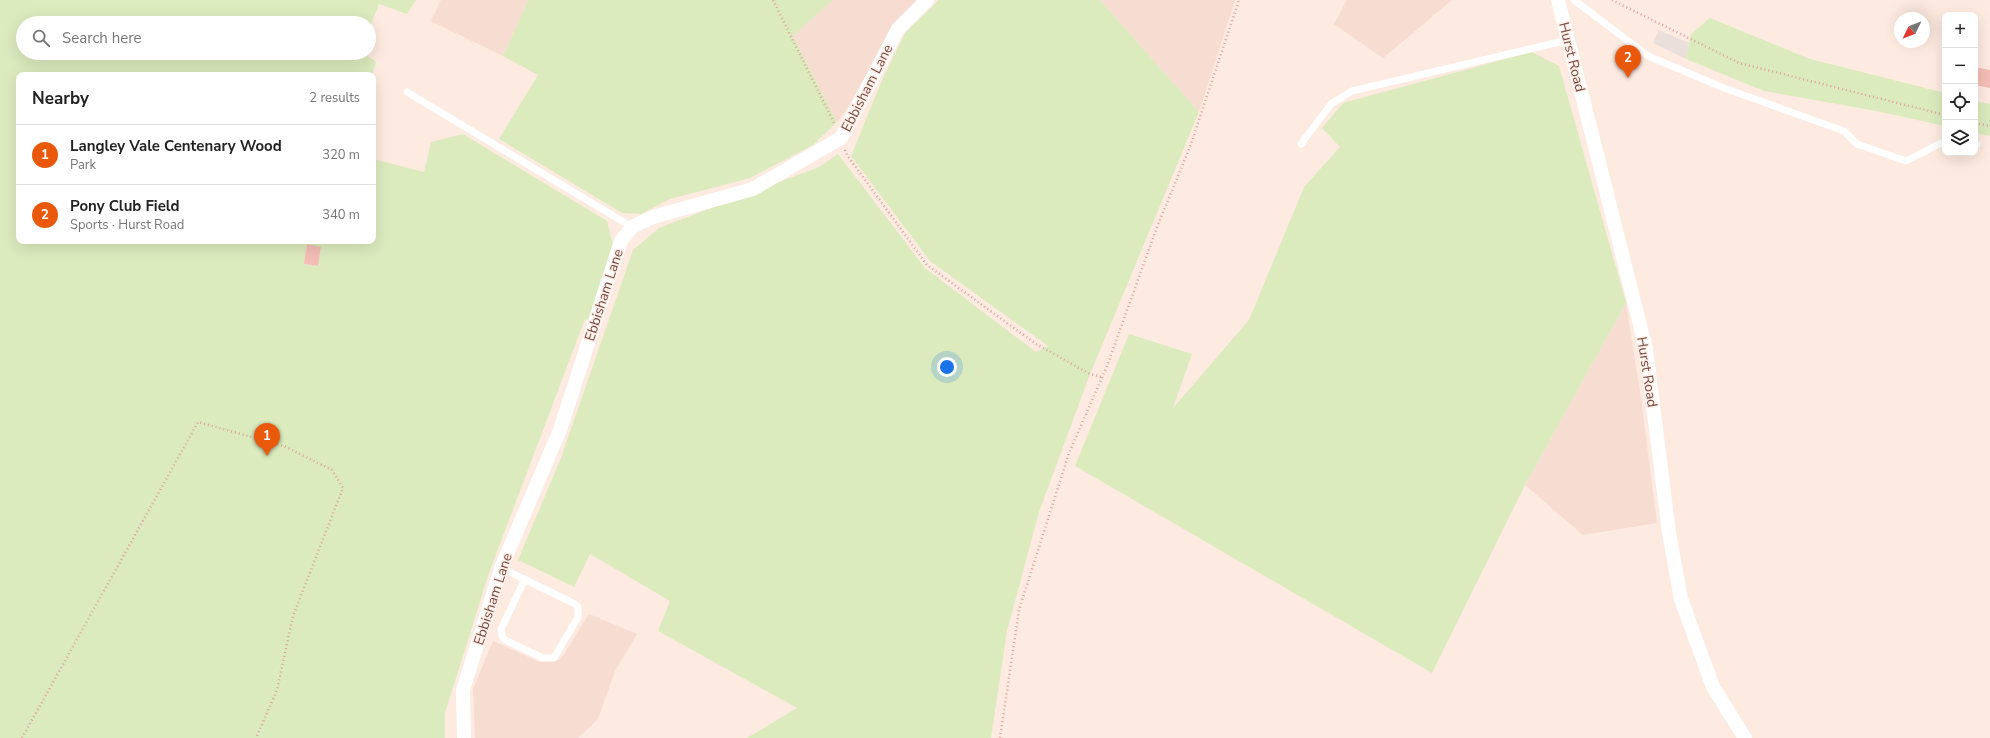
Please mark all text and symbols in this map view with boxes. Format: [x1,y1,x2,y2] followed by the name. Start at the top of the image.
[1894,12,1930,48] north arrow
[1942,12,1978,156] map controls
[1942,12,1978,48] button: +
[16,16,376,60] search box
[1554,20,1590,94] street label: Hurst Road
[30,27,52,49] icon: search
[62,28,142,48] text: Search here
[837,41,897,135] street label: Ebbisham Lane
[1615,45,1641,78] pin: 2
[1942,48,1978,84] button: −
[1942,84,1978,120] button: locate
[32,87,89,110] text: Nearby
[309,89,360,107] text: 2 results
[1942,120,1978,156] button: layers
[70,136,282,156] text: Langley Vale Centenary Wood
[41,146,49,164] text: 1
[322,146,360,164] text: 320 m
[70,156,96,174] text: Park
[70,196,180,216] text: Pony Club Field
[41,206,49,224] text: 2
[322,206,360,224] text: 340 m
[70,216,184,234] text: Sports · Hurst Road
[580,246,628,344] street label: Ebbisham Lane
[1632,335,1662,409] street label: Hurst Road
[937,357,957,377] your location
[254,423,280,456] pin: 1
[469,550,517,648] street label: Ebbisham Lane

